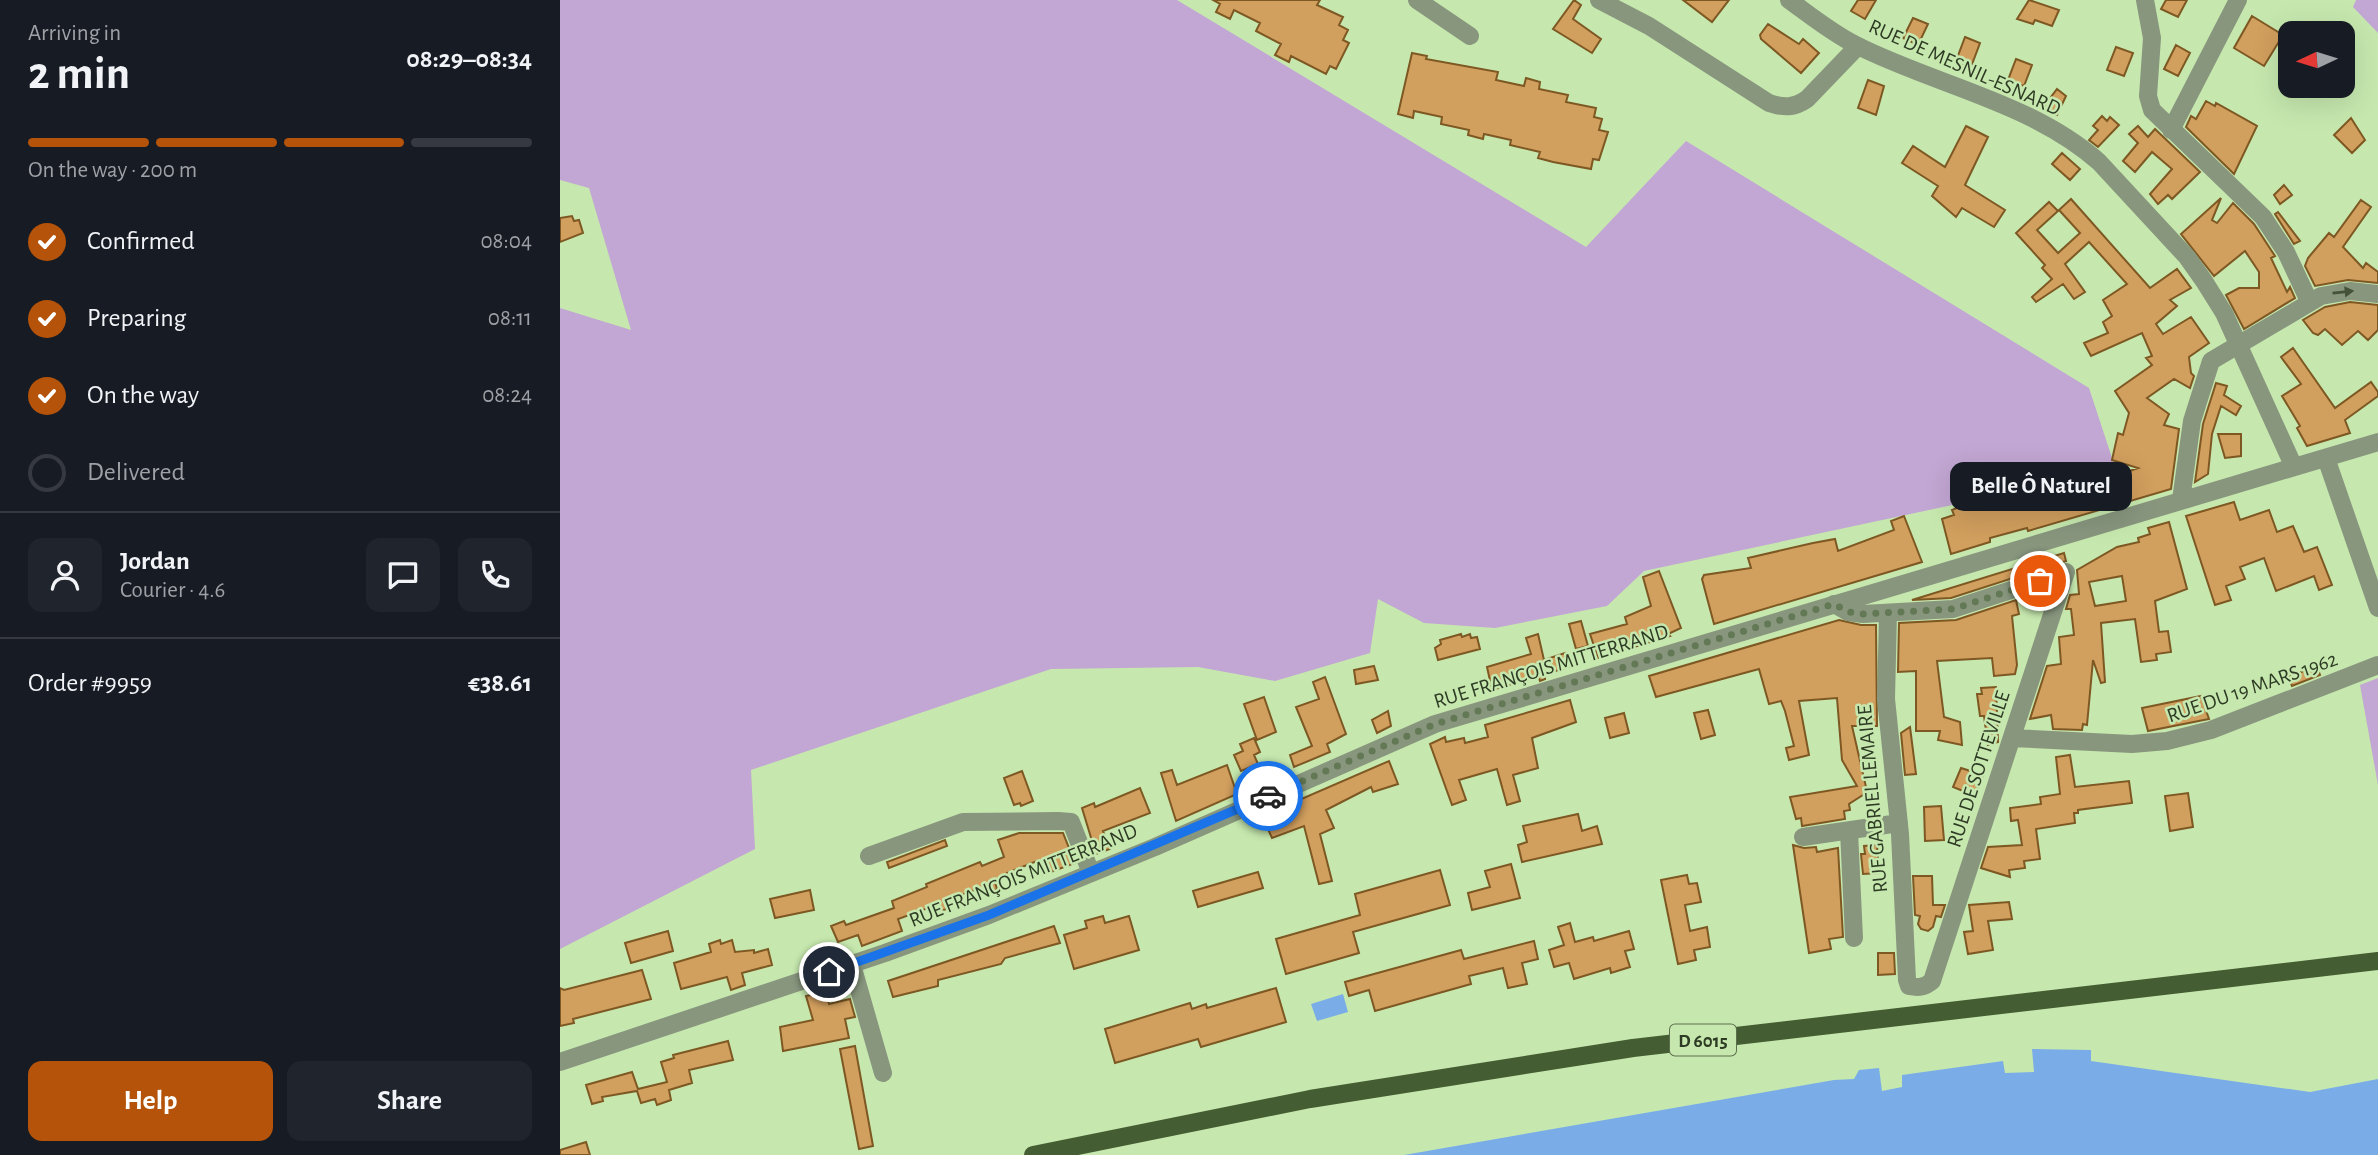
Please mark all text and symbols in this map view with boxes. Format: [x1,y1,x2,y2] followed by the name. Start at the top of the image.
[1866,16,2064,119] street label: RUE DE MESNIL-ESNARD
[2278,21,2356,98] north arrow
[2278,21,2355,98] map controls
[28,22,121,45] text: Arriving in
[406,46,532,72] text: 08:29–08:34
[28,51,130,97] text: 2 min
[28,159,197,182] text: On the way · 200 m
[28,223,66,261] icon: check
[87,228,195,254] text: Confirmed
[480,230,532,253] text: 08:04
[2332,286,2354,297] one-way arrow
[28,300,66,338] icon: check
[87,305,186,331] text: Preparing
[488,307,532,330] text: 08:11
[28,377,66,415] icon: check
[87,382,199,408] text: On the way
[482,384,532,407] text: 08:24
[87,459,185,485] text: Delivered
[1949,462,2131,511] callout: Belle Ô Naturel
[1971,475,2111,498] text: Belle Ô Naturel
[28,538,102,612] button: person
[366,538,440,612] button: chat
[458,538,532,612] button: phone
[120,548,190,574] text: Jordan
[2010,551,2070,611] pin
[2021,562,2059,600] icon: bag
[120,579,225,602] text: Courier · 4.6
[1431,621,1671,712] street label: RUE FRANÇOIS MITTERRAND
[2164,648,2340,727] street label: RUE DU 19 MARS 1962
[28,670,152,696] text: Order #9959
[468,670,532,696] text: €38.61
[1943,688,2014,850] street label: RUE DE SOTTEVILLE
[1854,704,1891,894] street label: RUE GABRIEL LEMAIRE
[1233,761,1303,831] courier
[1249,777,1287,815] icon: car
[906,820,1140,931] street label: RUE FRANÇOIS MITTERRAND
[799,942,859,1002] pin
[810,953,848,991] icon: home
[1670,1024,1736,1056] road number: D 6015
[28,1061,273,1141] button: Help
[287,1061,532,1141] button: Share

